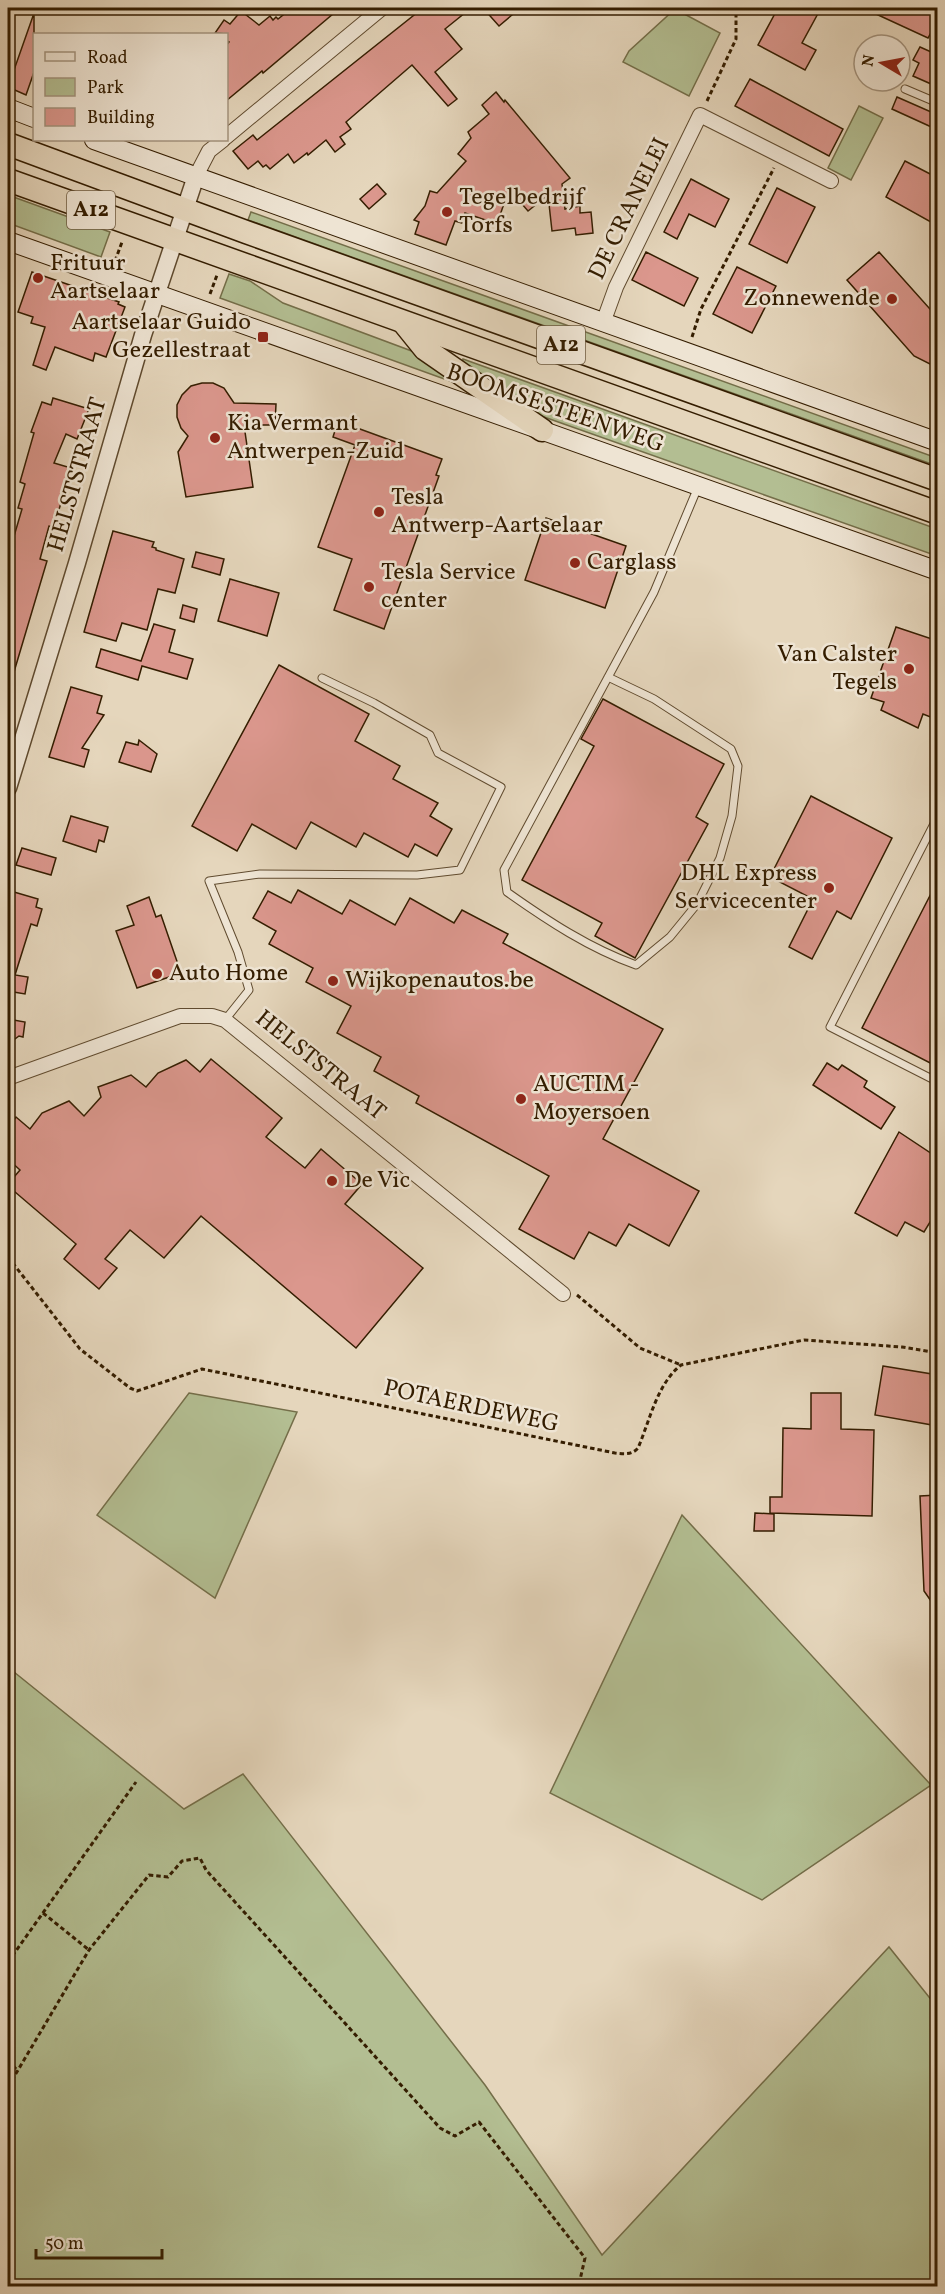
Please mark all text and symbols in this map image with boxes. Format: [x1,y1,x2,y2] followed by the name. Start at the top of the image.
[33,33,228,141] legend
[852,33,912,93] north arrow
[87,46,128,71] text: Road
[857,53,881,68] text: N
[87,76,124,101] text: Park
[87,106,155,131] text: Building
[581,132,679,286] street label: DE CRANELEI
[459,181,586,243] place label: Tegelbedrijf Torfs
[67,191,115,229] road number: A12
[440,205,454,219] marker: Tegelbedrijf Torfs
[50,247,160,309] place label: Frituur Aartselaar
[31,271,45,285] marker: Frituur Aartselaar
[743,282,880,316] place label: Zonnewende
[885,292,899,306] marker: Zonnewende
[71,306,251,368] place label: Aartselaar Guido Gezellestraat
[537,326,585,364] road number: A12
[256,330,270,344] marker: Aartselaar Guido Gezellestraat
[441,356,669,462] street label: BOOMSESTEENWEG
[40,394,116,556] street label: HELSTSTRAAT
[227,407,404,469] place label: Kia Vermant Antwerpen-Zuid
[208,431,222,445] marker: Kia Vermant Antwerpen-Zuid
[391,481,603,543] place label: Tesla Antwerp-Aartselaar
[372,505,386,519] marker: Tesla Antwerp-Aartselaar
[587,546,677,580] place label: Carglass
[381,556,516,618] place label: Tesla Service center
[568,556,582,570] marker: Carglass
[362,580,376,594] marker: Tesla Service center
[777,638,897,700] place label: Van Calster Tegels
[902,662,916,676] marker: Van Calster Tegels
[674,857,817,919] place label: DHL Express Servicecenter
[822,881,836,895] marker: DHL Express Servicecenter
[169,957,288,991] place label: Auto Home
[345,964,534,998] place label: Wijkopenautos.be
[150,967,164,981] marker: Auto Home
[326,974,340,988] marker: Wijkopenautos.be
[247,1003,393,1129] street label: HELSTSTRAAT
[533,1068,650,1130] place label: AUCTIM - Moyersoen
[514,1092,528,1106] marker: AUCTIM - Moyersoen
[344,1164,410,1198] place label: De Vic
[325,1174,339,1188] marker: De Vic
[380,1372,562,1442] street label: POTAERDEWEG
[36,2222,162,2260] scale bar
[45,2232,84,2257] text: 50 m

